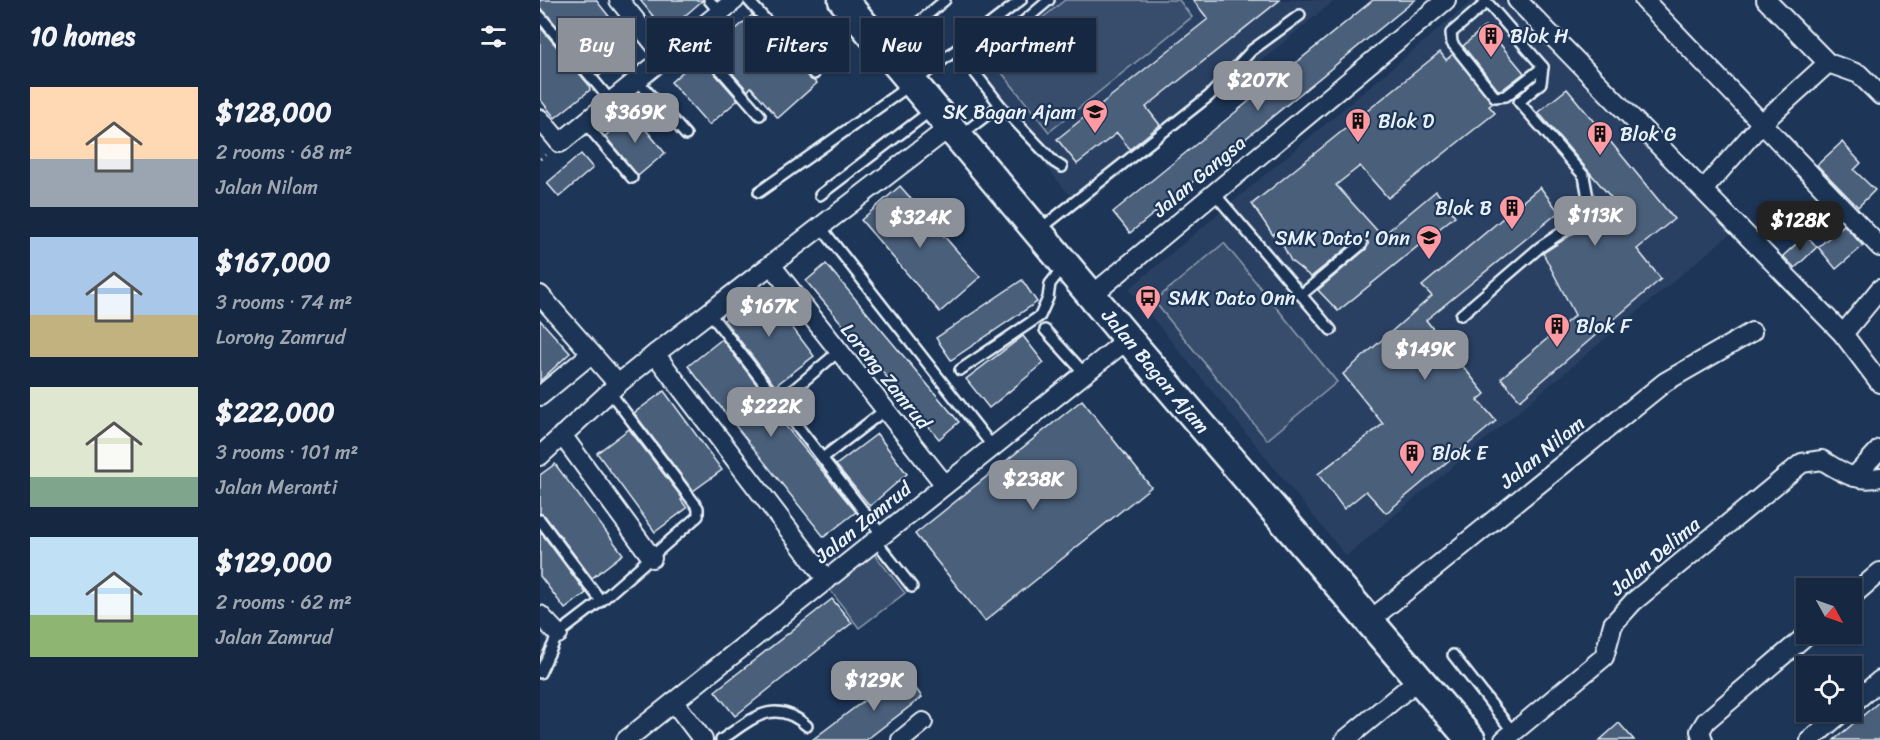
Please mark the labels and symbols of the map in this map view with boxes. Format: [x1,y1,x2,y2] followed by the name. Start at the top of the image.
[1510,19,1568,54] place label: Blok H
[1476,21,1506,59] building icon: Blok H
[1216,61,1300,112] pin: $207K
[593,93,677,144] pin: $369K
[943,95,1076,130] place label: SK Bagan Ajam
[1080,97,1110,135] school or university icon: SK Bagan Ajam
[1378,104,1434,139] place label: Blok D
[1343,106,1373,144] building icon: Blok D
[1620,117,1677,152] place label: Blok G
[1585,119,1615,157] building icon: Blok G
[1144,126,1254,227] street label: Jalan Gangsa
[1435,191,1492,226] place label: Blok B
[1497,193,1527,231] building icon: Blok B
[1553,196,1637,247] pin: $113K
[878,198,962,249] pin: $324K
[1758,201,1842,252] pin: $128K
[1275,221,1410,256] place label: SMK Dato' Onn
[1414,223,1444,261] school or university icon: SMK Dato' Onn
[1168,281,1296,316] place label: SMK Dato Onn
[1133,283,1163,321] bus stop icon: SMK Dato Onn
[727,287,811,338] pin: $167K
[1092,300,1219,442] street label: Jalan Bagan Ajam
[1576,309,1633,344] place label: Blok F
[1542,311,1572,349] building icon: Blok F
[831,315,941,439] street label: Lorong Zamrud
[1383,330,1467,381] pin: $149K
[729,387,813,438] pin: $222K
[1491,407,1593,499] street label: Jalan Nilam
[1432,436,1489,471] place label: Blok E
[1397,438,1427,476] building icon: Blok E
[991,460,1075,511] pin: $238K
[806,471,921,573] street label: Jalan Zamrud
[1601,507,1709,606] street label: Jalan Delima
[1796,578,1862,644] north arrow
[832,661,916,712] pin: $129K

